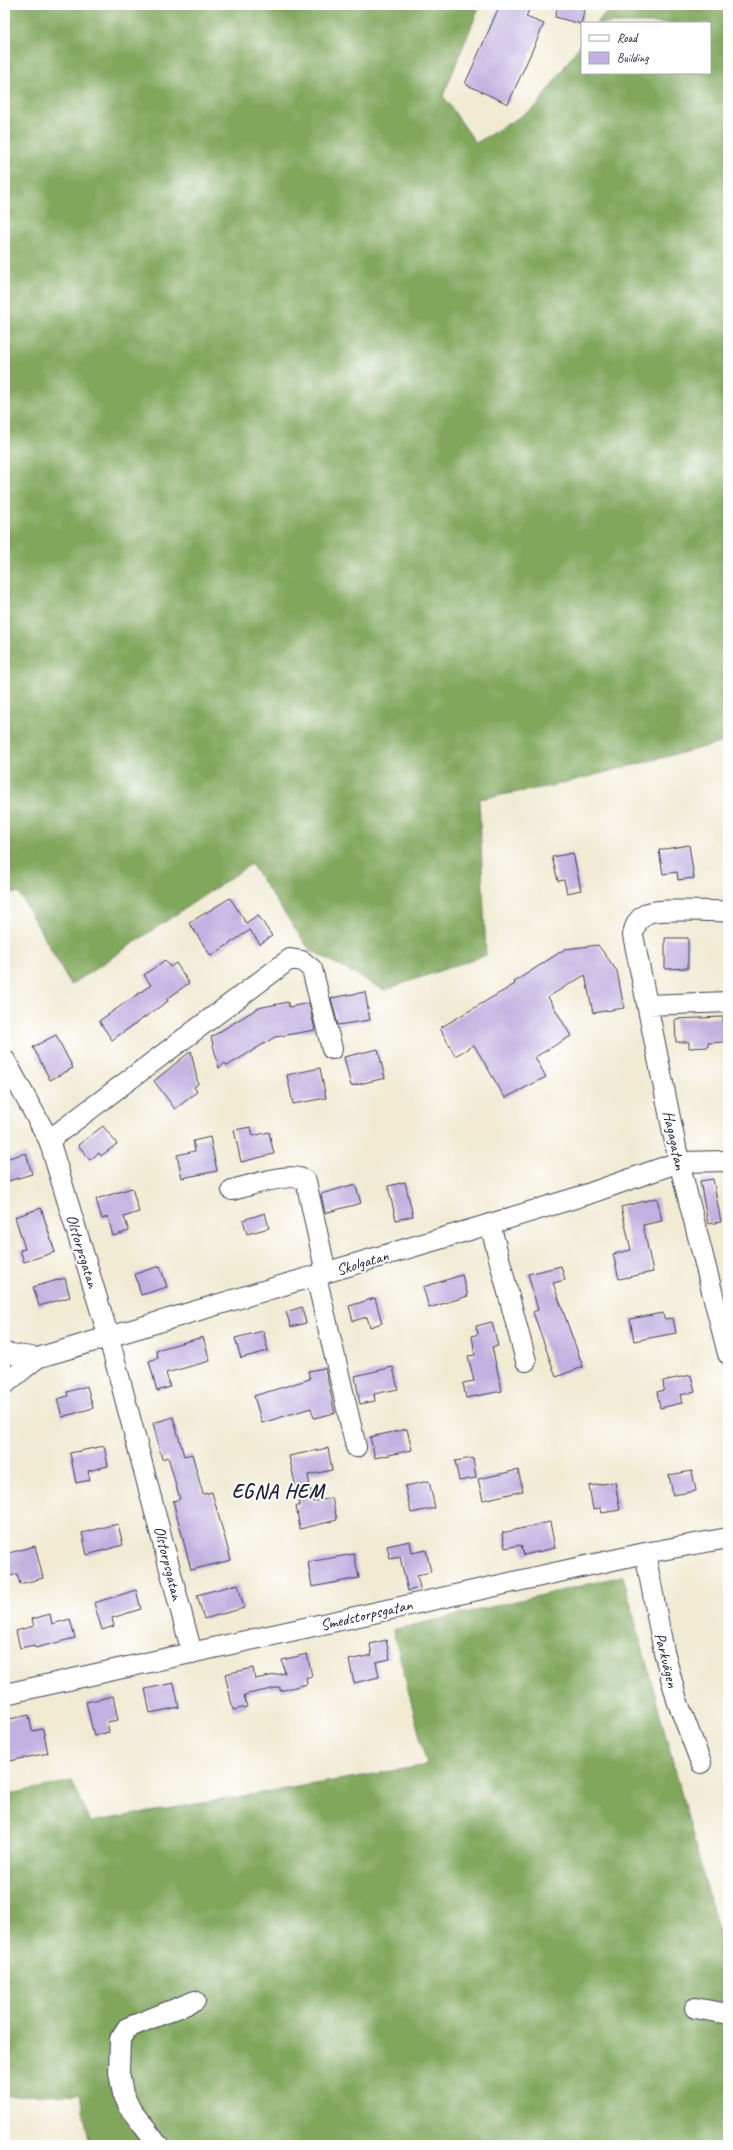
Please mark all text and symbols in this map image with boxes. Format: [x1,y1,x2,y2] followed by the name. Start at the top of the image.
[581,22,711,74] legend
[617,30,639,46] text: Road
[617,50,649,66] text: Building
[658,1109,690,1172] street label: Hagagatan
[61,1212,103,1291] street label: Olstorpsgatan
[334,1245,392,1280] street label: Skolgatan
[232,1479,326,1504] district label: EGNA HEM
[149,1524,187,1603] street label: Olstorpsgatan
[318,1595,415,1635] street label: Smedstorpsgatan
[650,1631,683,1690] street label: Parkvägen

